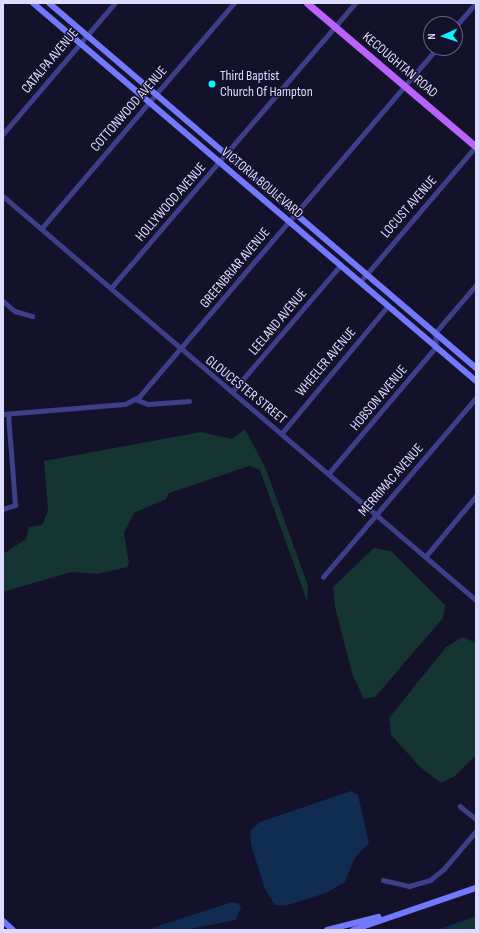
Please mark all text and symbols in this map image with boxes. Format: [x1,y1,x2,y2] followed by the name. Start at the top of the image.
[423,16,463,56] north arrow
[18,25,82,97] street label: CATALPA AVENUE
[359,29,441,101] street label: KECOUGHTAN ROAD
[87,63,171,155] street label: COTTONWOOD AVENUE
[220,68,313,100] place label: Third Baptist Church Of Hampton
[207,79,217,89] marker: Third Baptist Church Of Hampton
[218,144,306,222] street label: VICTORIA BOULEVARD
[132,159,210,245] street label: HOLLYWOOD AVENUE
[377,172,441,242] street label: LOCUST AVENUE
[196,224,274,312] street label: GREENBRIAR AVENUE
[245,285,311,359] street label: LEELAND AVENUE
[292,324,360,400] street label: WHEELER AVENUE
[202,352,290,428] street label: GLOUCESTER STREET
[347,362,411,434] street label: HOBSON AVENUE
[355,440,427,520] street label: MERRIMAC AVENUE

